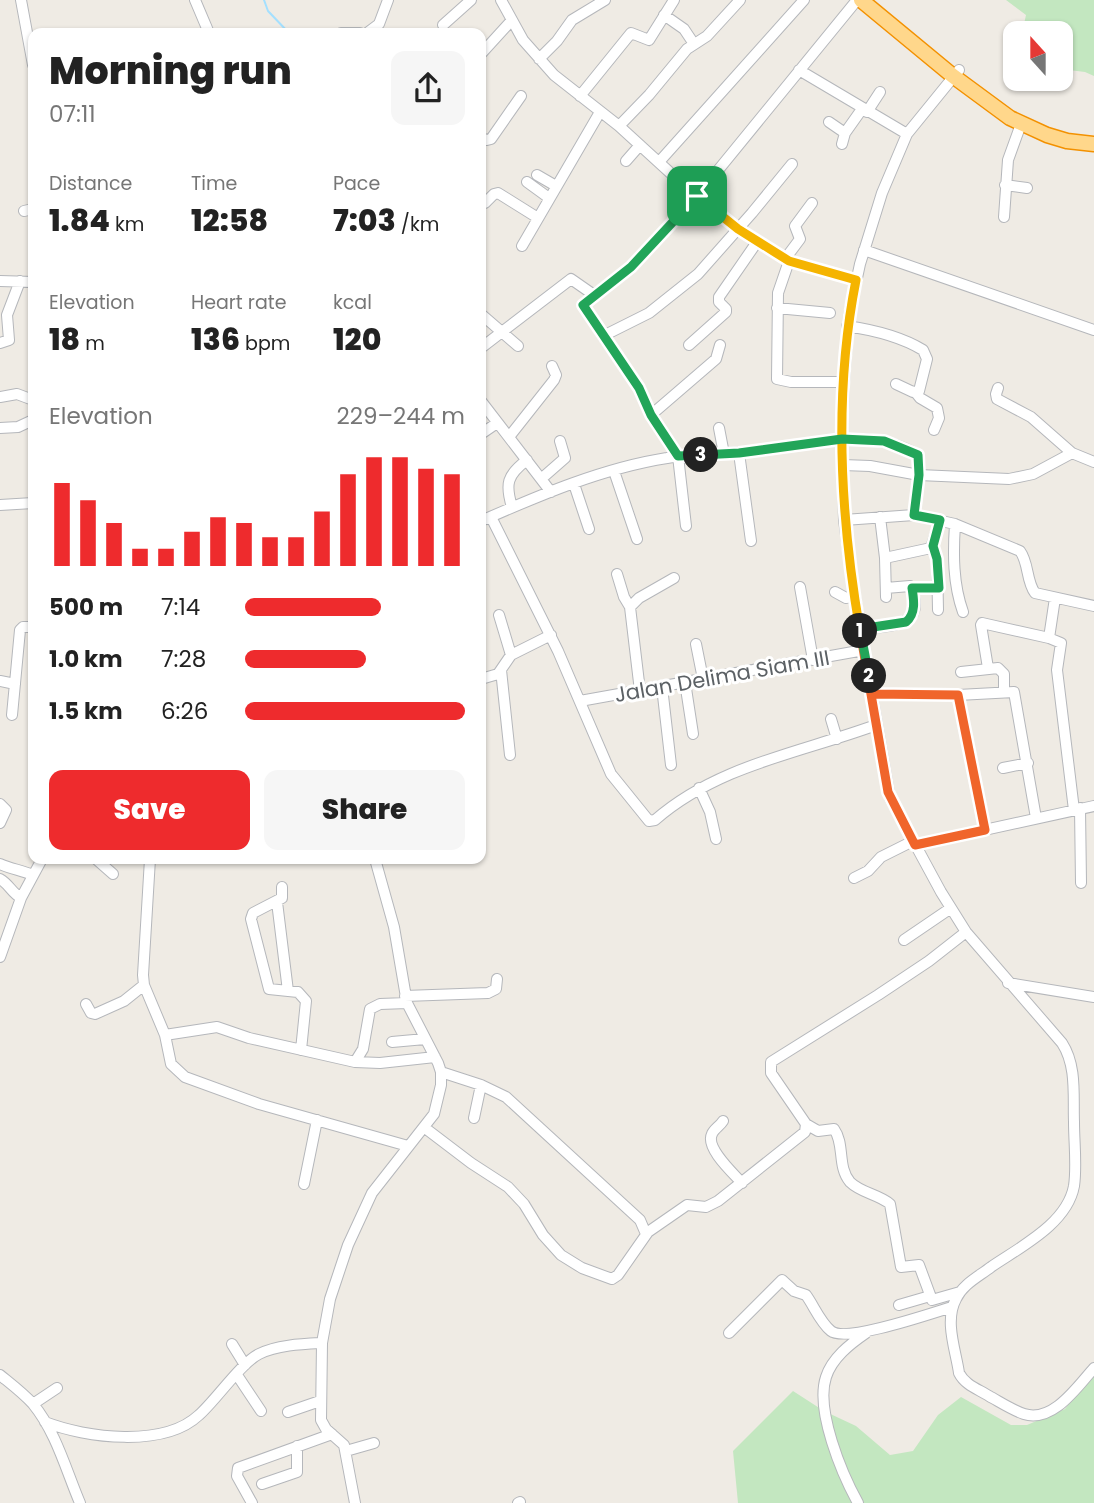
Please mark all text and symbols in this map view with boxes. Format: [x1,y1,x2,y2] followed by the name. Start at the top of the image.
[1003,21,1073,91] north arrow
[1003,21,1073,91] map controls
[49,44,292,97] text: Morning run
[391,51,465,125] button: share
[49,98,96,130] text: 07:11
[667,166,727,226] pin
[49,170,132,197] text: Distance
[191,170,237,197] text: Time
[333,170,380,197] text: Pace
[678,177,716,215] icon: arrive
[49,199,110,242] text: 1.84
[191,199,268,242] text: 12:58
[333,199,396,242] text: 7:03
[110,211,144,238] text: km
[396,211,439,238] text: /km
[49,289,135,316] text: Elevation
[191,289,286,316] text: Heart rate
[333,289,372,316] text: kcal
[49,318,80,361] text: 18
[191,318,240,361] text: 136
[333,318,381,361] text: 120
[80,330,105,357] text: m
[240,330,290,357] text: bpm
[49,400,153,432] text: Elevation
[336,400,465,432] text: 229–244 m
[684,438,718,472] pin: 3
[695,441,706,468] text: 3
[49,591,123,623] text: 500 m
[161,591,200,623] text: 7:14
[842,614,878,648] pin: 1
[856,617,863,644] text: 1
[49,643,123,675] text: 1.0 km
[161,643,206,675] text: 7:28
[612,643,832,709] street label: Jalan Delima Siam III
[852,658,886,694] pin: 2
[863,662,874,689] text: 2
[49,695,123,727] text: 1.5 km
[161,695,208,727] text: 6:26
[49,770,250,850] button: Save
[264,770,465,850] button: Share

